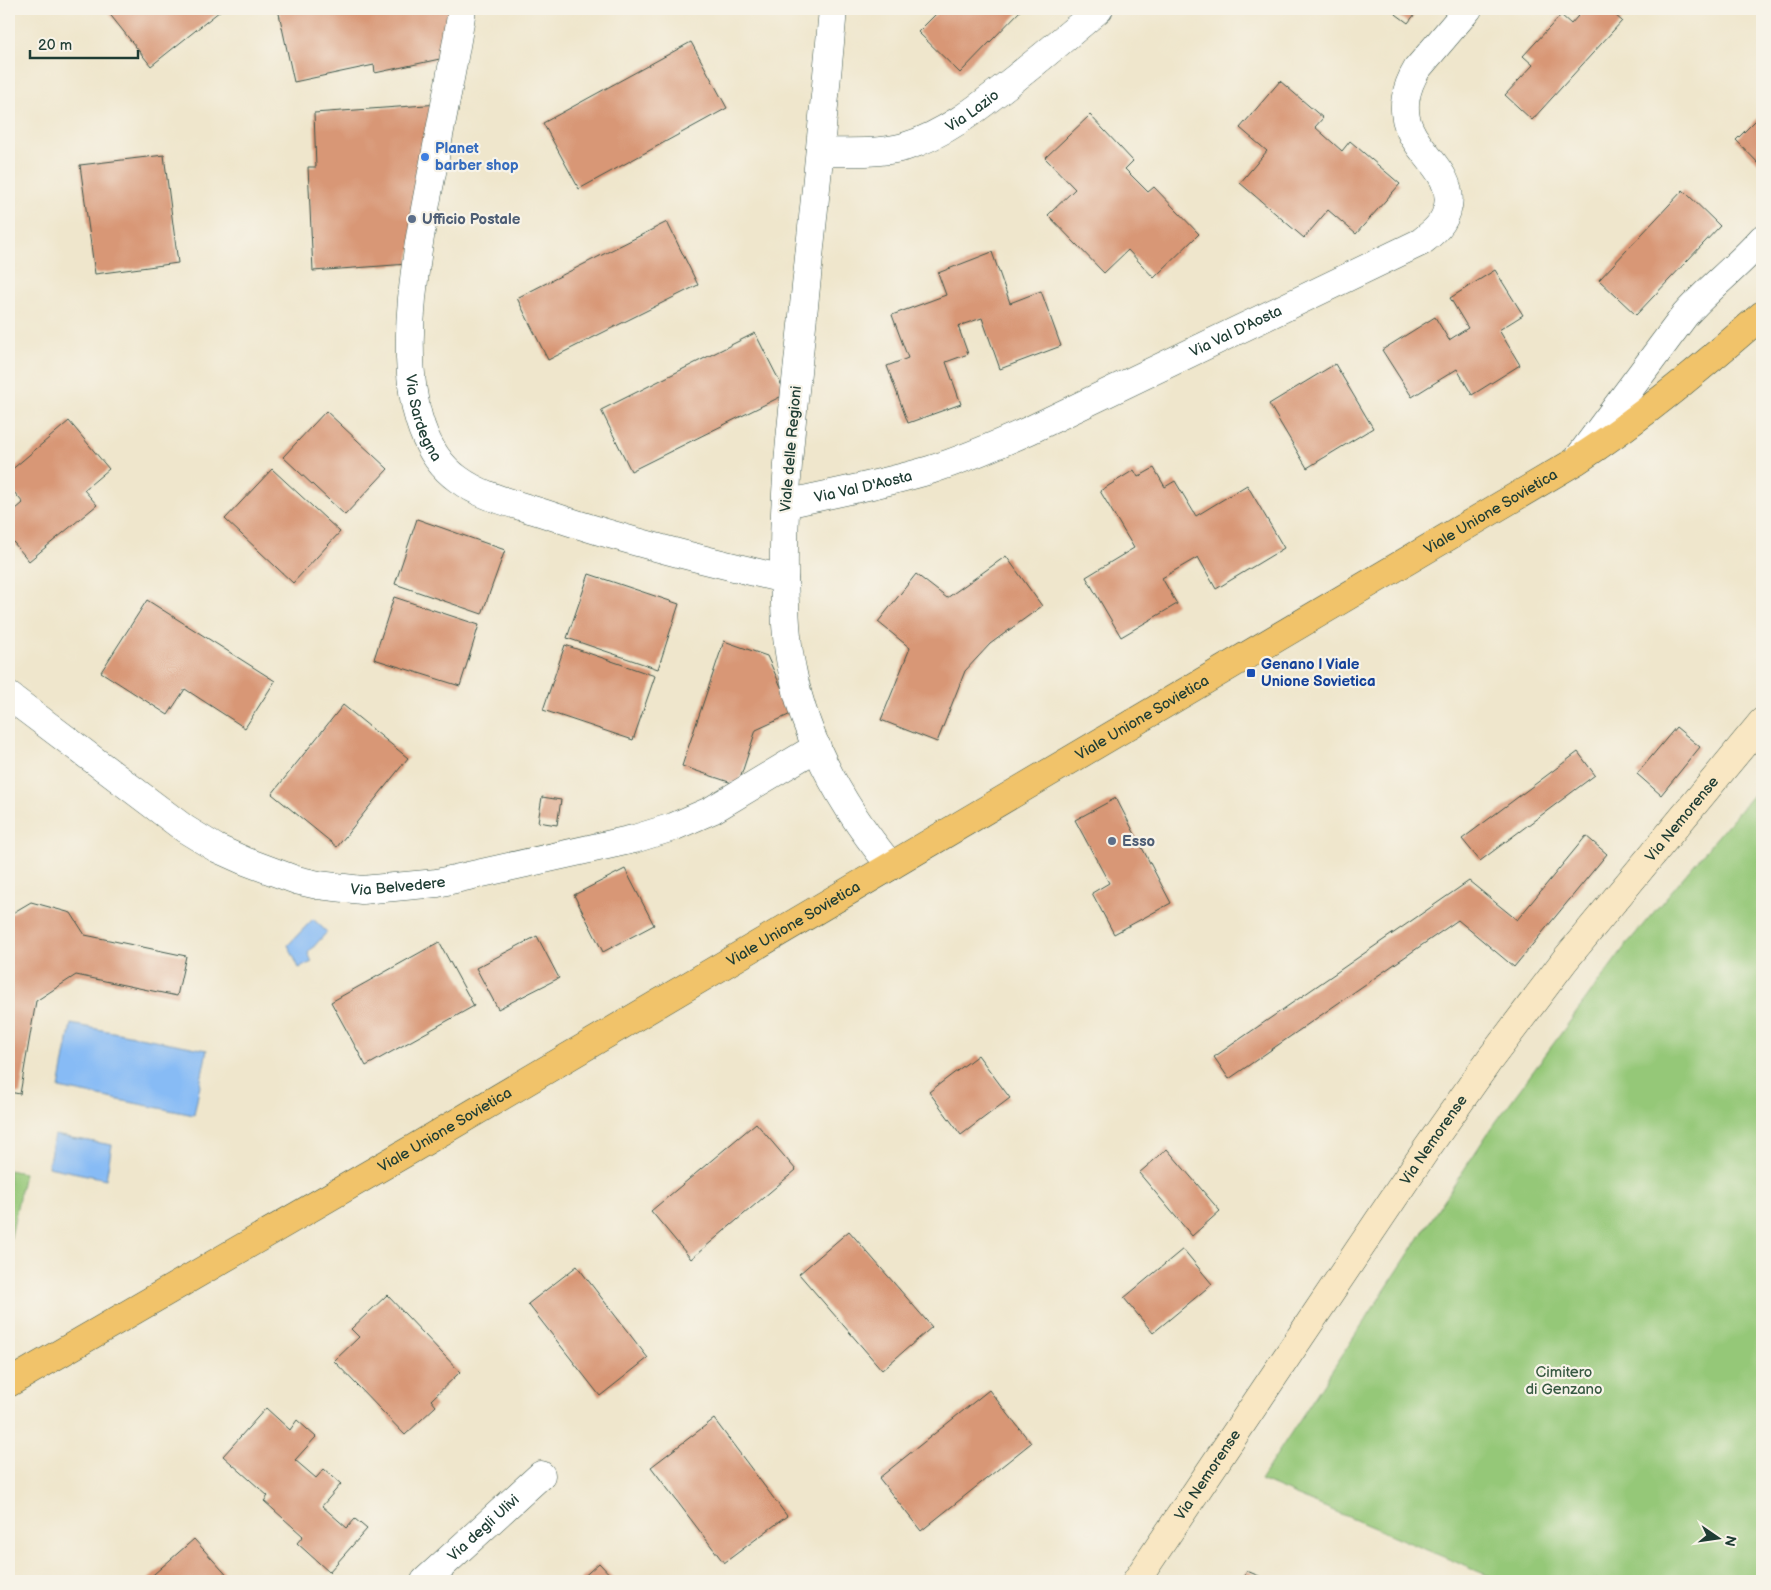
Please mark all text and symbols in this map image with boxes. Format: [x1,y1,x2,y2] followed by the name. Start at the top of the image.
[30,28,138,60] scale bar
[38,36,72,55] text: 20 m
[942,85,1003,136] street label: Via Lazio
[435,139,519,175] place label: Planet barber shop
[419,151,431,163] marker: Planet barber shop
[422,210,521,229] place label: Ufficio Postale
[406,213,418,225] marker: Ufficio Postale
[1187,301,1285,361] street label: Via Val D'Aosta
[401,373,446,465] street label: Via Sardegna
[776,385,806,513] street label: Viale delle Regioni
[1420,465,1561,558] street label: Viale Unione Sovietica
[812,466,914,507] street label: Via Val D'Aosta
[1261,655,1376,691] place label: Genano | Viale Unione Sovietica
[1245,667,1257,679] marker: Genano | Viale Unione Sovietica
[1072,671,1212,764] street label: Viale Unione Sovietica
[1641,772,1723,866] street label: Via Nemorense
[1122,832,1156,851] place label: Esso
[1106,835,1118,847] marker: Esso
[349,872,447,900] street label: Via Belvedere
[723,877,864,971] street label: Viale Unione Sovietica
[374,1083,515,1176] street label: Viale Unione Sovietica
[1396,1091,1471,1189] street label: Via Nemorense
[1525,1363,1603,1399] park label: Cimitero di Genzano
[1170,1426,1245,1524] street label: Via Nemorense
[443,1490,523,1565] street label: Via degli Ulivi
[1694,1512,1744,1562] north arrow
[1721,1534,1740,1548] text: N

